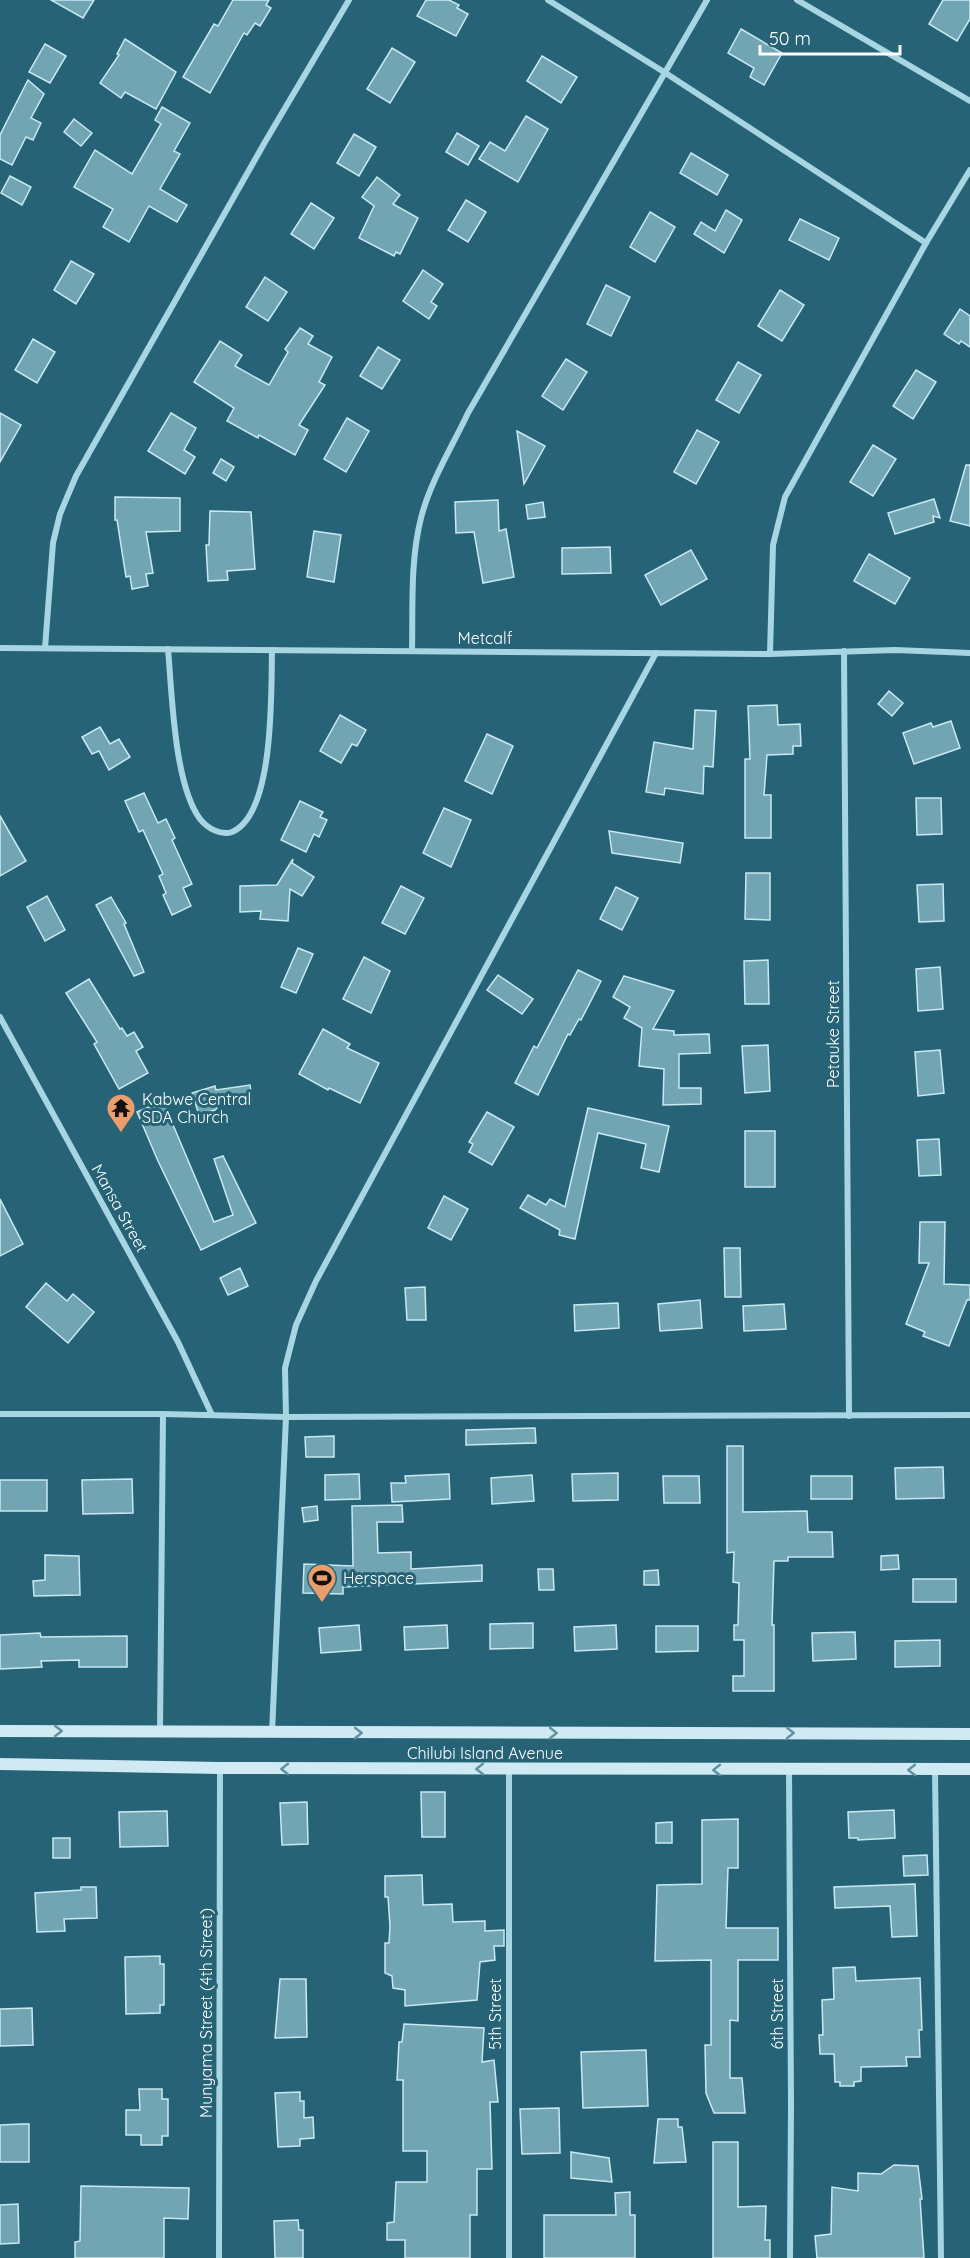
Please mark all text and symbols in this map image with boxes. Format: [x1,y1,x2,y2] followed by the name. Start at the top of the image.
[760,18,900,56] scale bar
[769,27,811,50] text: 50 m
[457,628,513,648] street label: Metcalf
[823,980,843,1088] street label: Petauke Street
[142,1089,251,1127] place label: Kabwe Central SDA Church
[105,1092,137,1134] temple icon: Kabwe Central SDA Church
[88,1160,152,1256] street label: Mansa Street
[306,1562,338,1604] sports icon: Herspace
[343,1568,414,1588] place label: Herspace
[54,1725,63,1737] one-way arrow
[354,1727,363,1739] one-way arrow
[549,1727,558,1739] one-way arrow
[786,1727,795,1739] one-way arrow
[407,1743,563,1763] street label: Chilubi Island Avenue
[280,1763,289,1775] one-way arrow
[475,1763,484,1775] one-way arrow
[712,1764,721,1776] one-way arrow
[907,1764,916,1776] one-way arrow
[196,1908,216,2118] street label: Munyama Street (4th Street)
[485,1978,505,2050] street label: 5th Street
[767,1978,787,2050] street label: 6th Street

